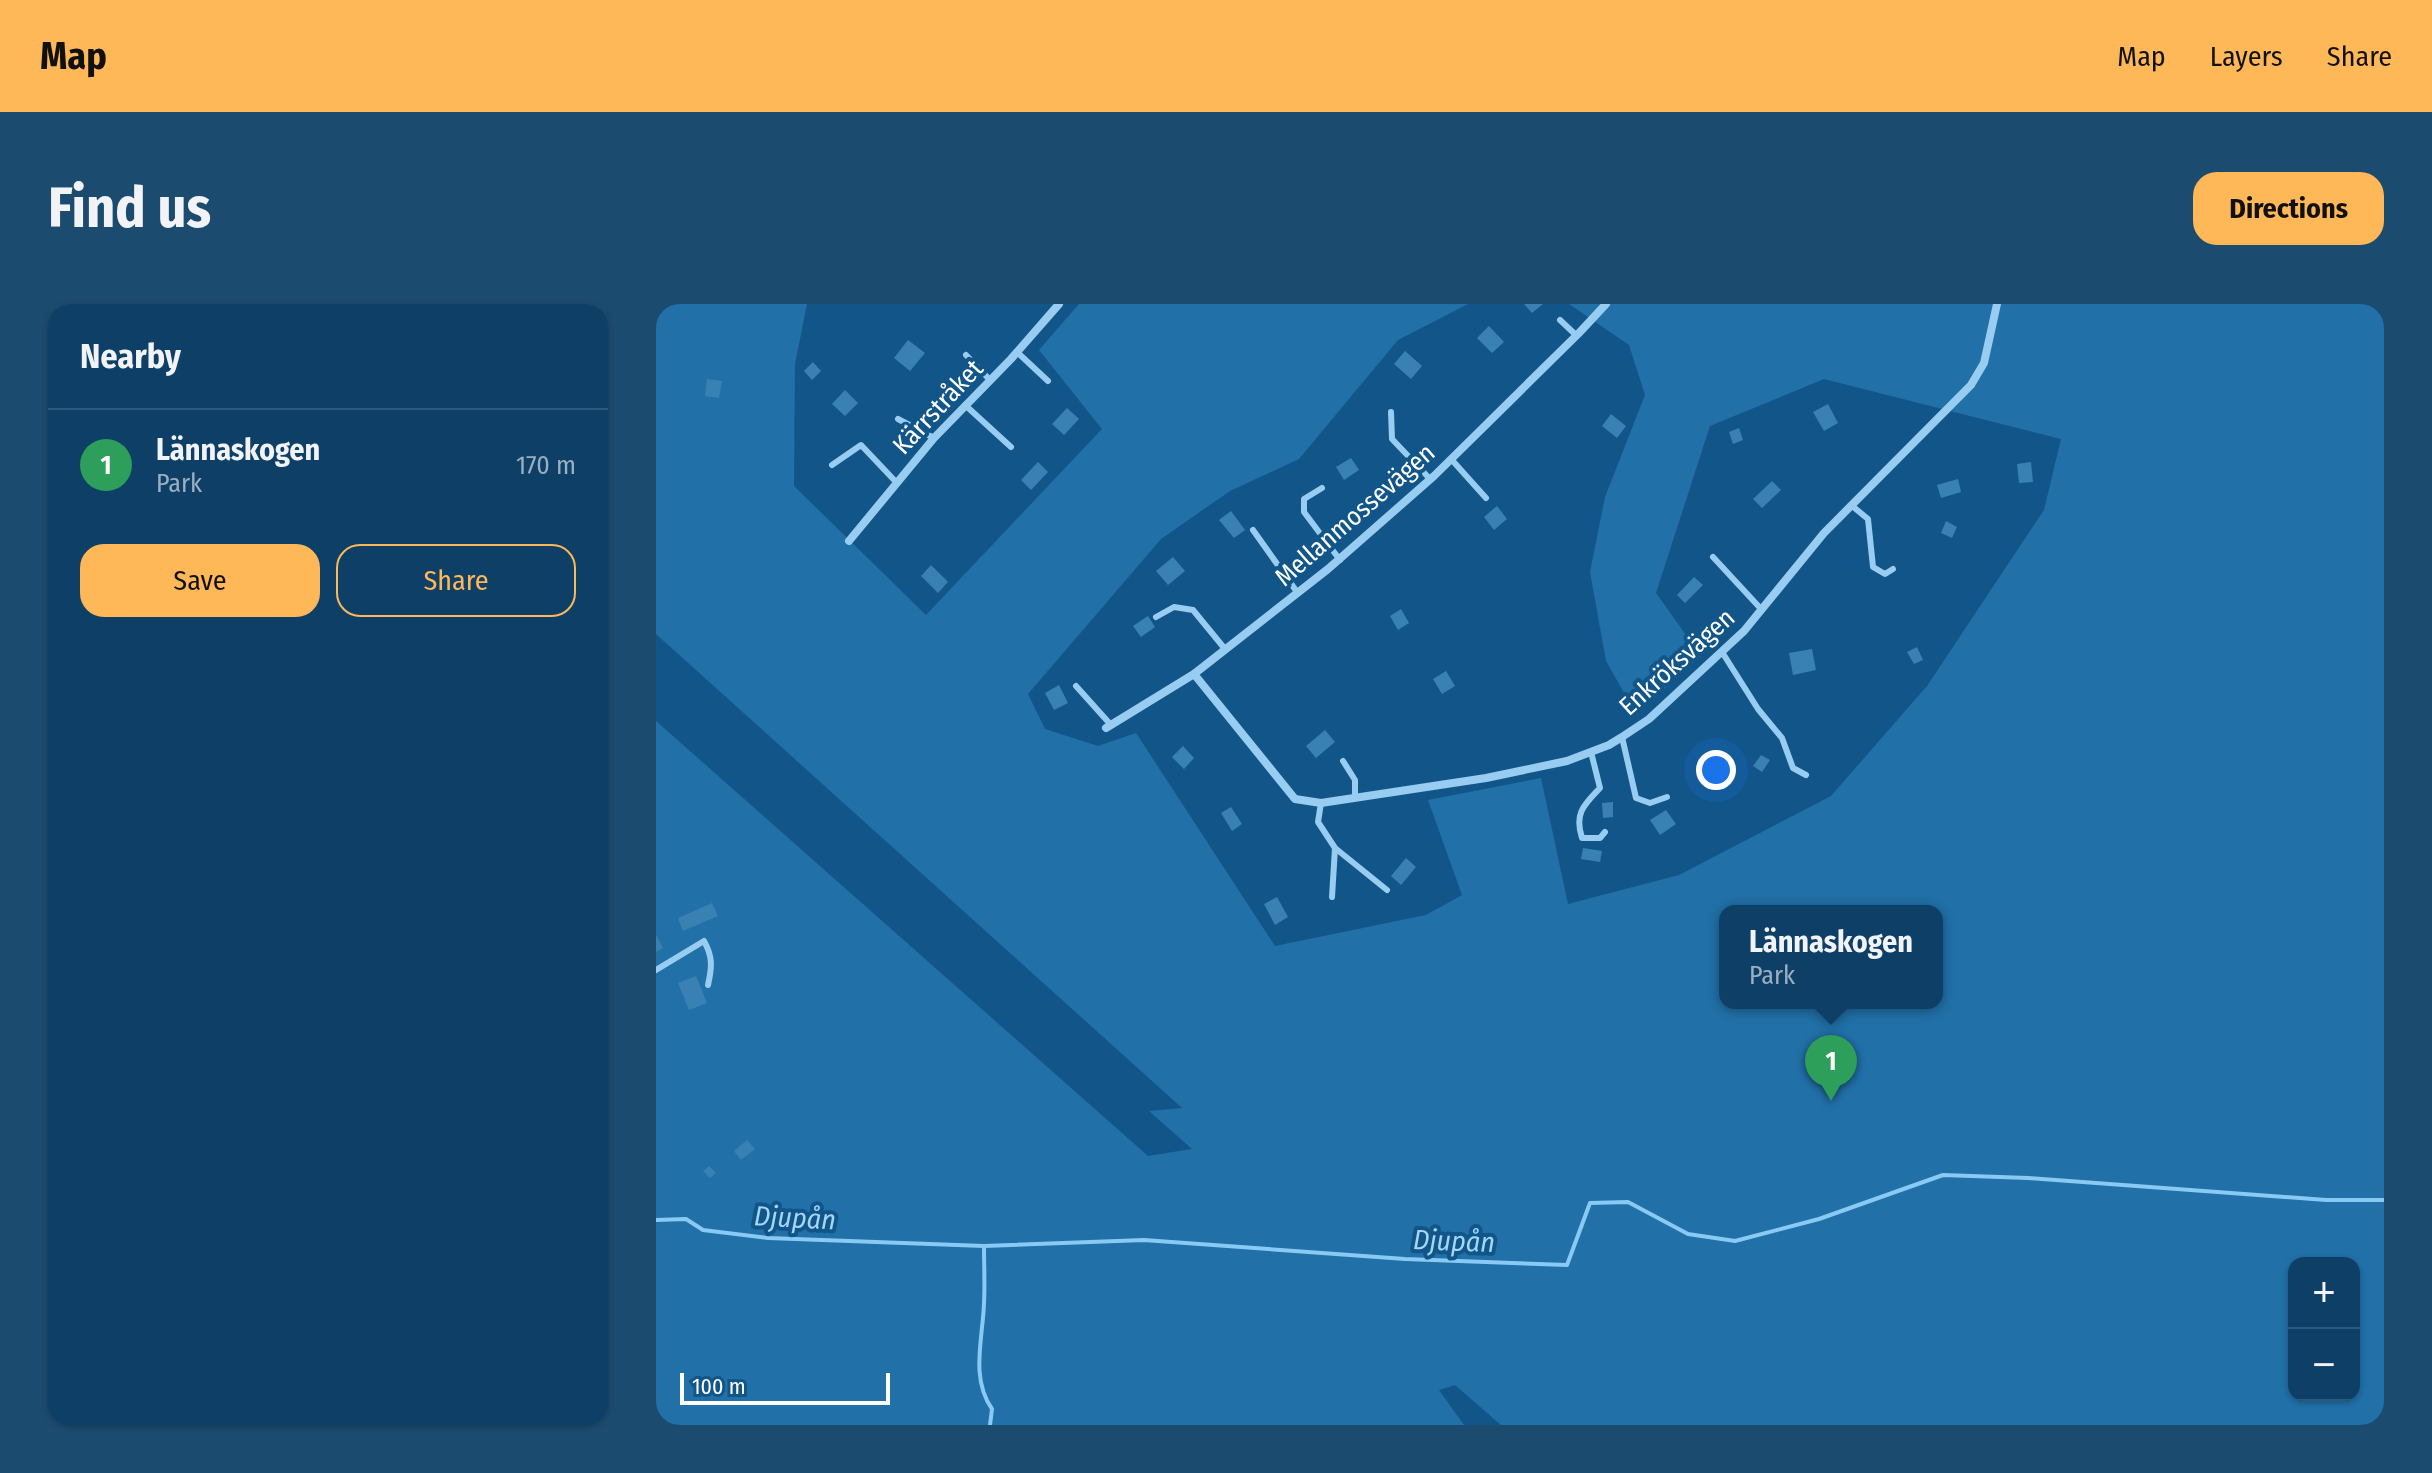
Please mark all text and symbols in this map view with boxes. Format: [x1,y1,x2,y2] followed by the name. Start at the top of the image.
[40,33,107,79] text: Map
[2117,40,2166,73] text: Map
[2210,40,2283,73] text: Layers
[2327,40,2392,73] text: Share
[2193,172,2384,245] button: Directions
[48,175,211,242] text: Find us
[80,336,181,377] text: Nearby
[886,353,990,461] street label: Kärrstråket
[156,432,320,468] text: Lännaskogen
[1269,437,1441,593] street label: Mellanmossevägen
[101,450,112,481] text: 1
[516,450,576,481] text: 170 m
[156,468,202,499] text: Park
[80,544,320,617] button: Save
[336,544,576,617] button: Share
[1613,602,1741,722] street label: Enkröksvägen
[1696,750,1736,790] your location
[1719,905,1943,1009] popup
[1749,924,1913,960] text: Lännaskogen
[1749,960,1795,991] text: Park
[1805,1035,1857,1101] pin: 1
[753,1199,837,1237] water label: Djupån
[1412,1223,1496,1259] water label: Djupån
[2288,1257,2360,1401] map controls
[2288,1257,2360,1329] button: +
[2288,1329,2360,1401] button: −
[680,1369,890,1405] scale bar
[692,1373,746,1400] text: 100 m

